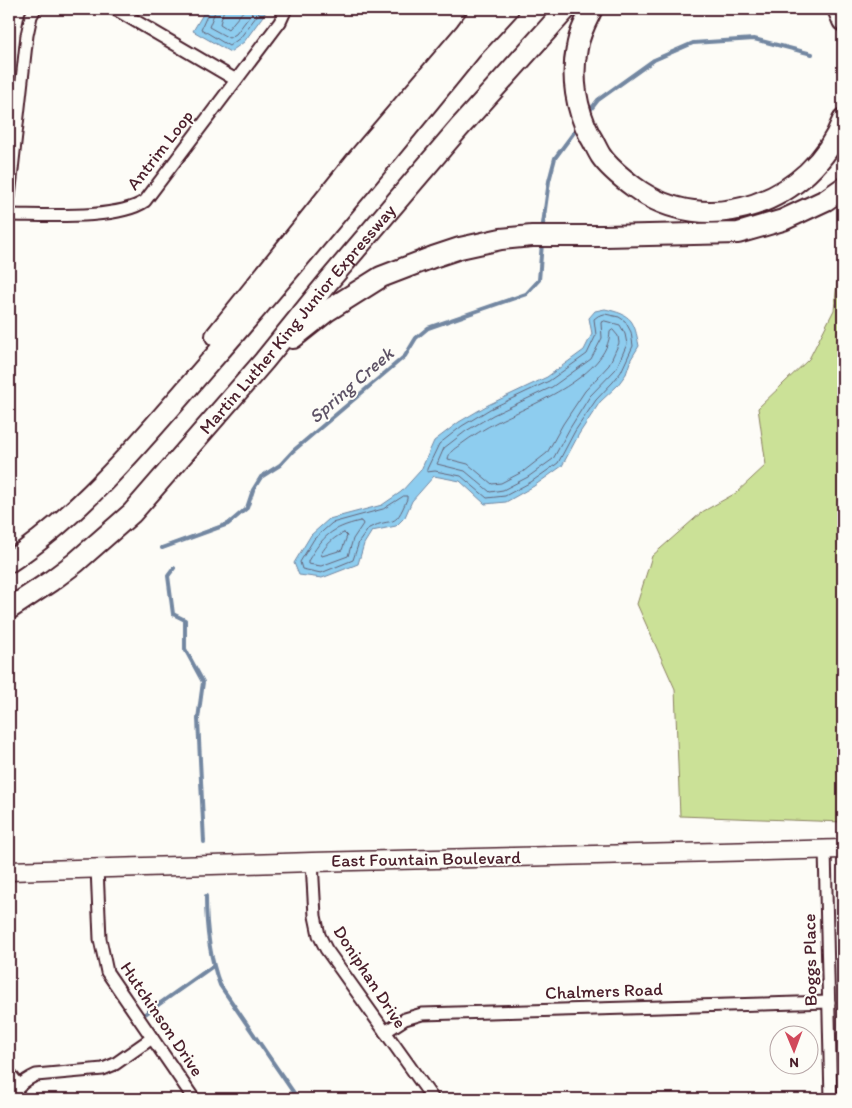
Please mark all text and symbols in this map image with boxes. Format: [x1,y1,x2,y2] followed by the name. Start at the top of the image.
[122,105,198,194] street label: Antrim Loop
[194,199,401,439] street label: Martin Luther King Junior Expressway
[304,341,399,428] water label: Spring Creek
[331,846,521,872] street label: East Fountain Boulevard
[798,913,822,1007] street label: Boggs Place
[329,921,411,1033] street label: Doniphan Drive
[116,957,208,1081] street label: Hutchinson Drive
[545,978,663,1004] street label: Chalmers Road
[770,1026,820,1076] north arrow
[789,1054,799,1071] text: N

